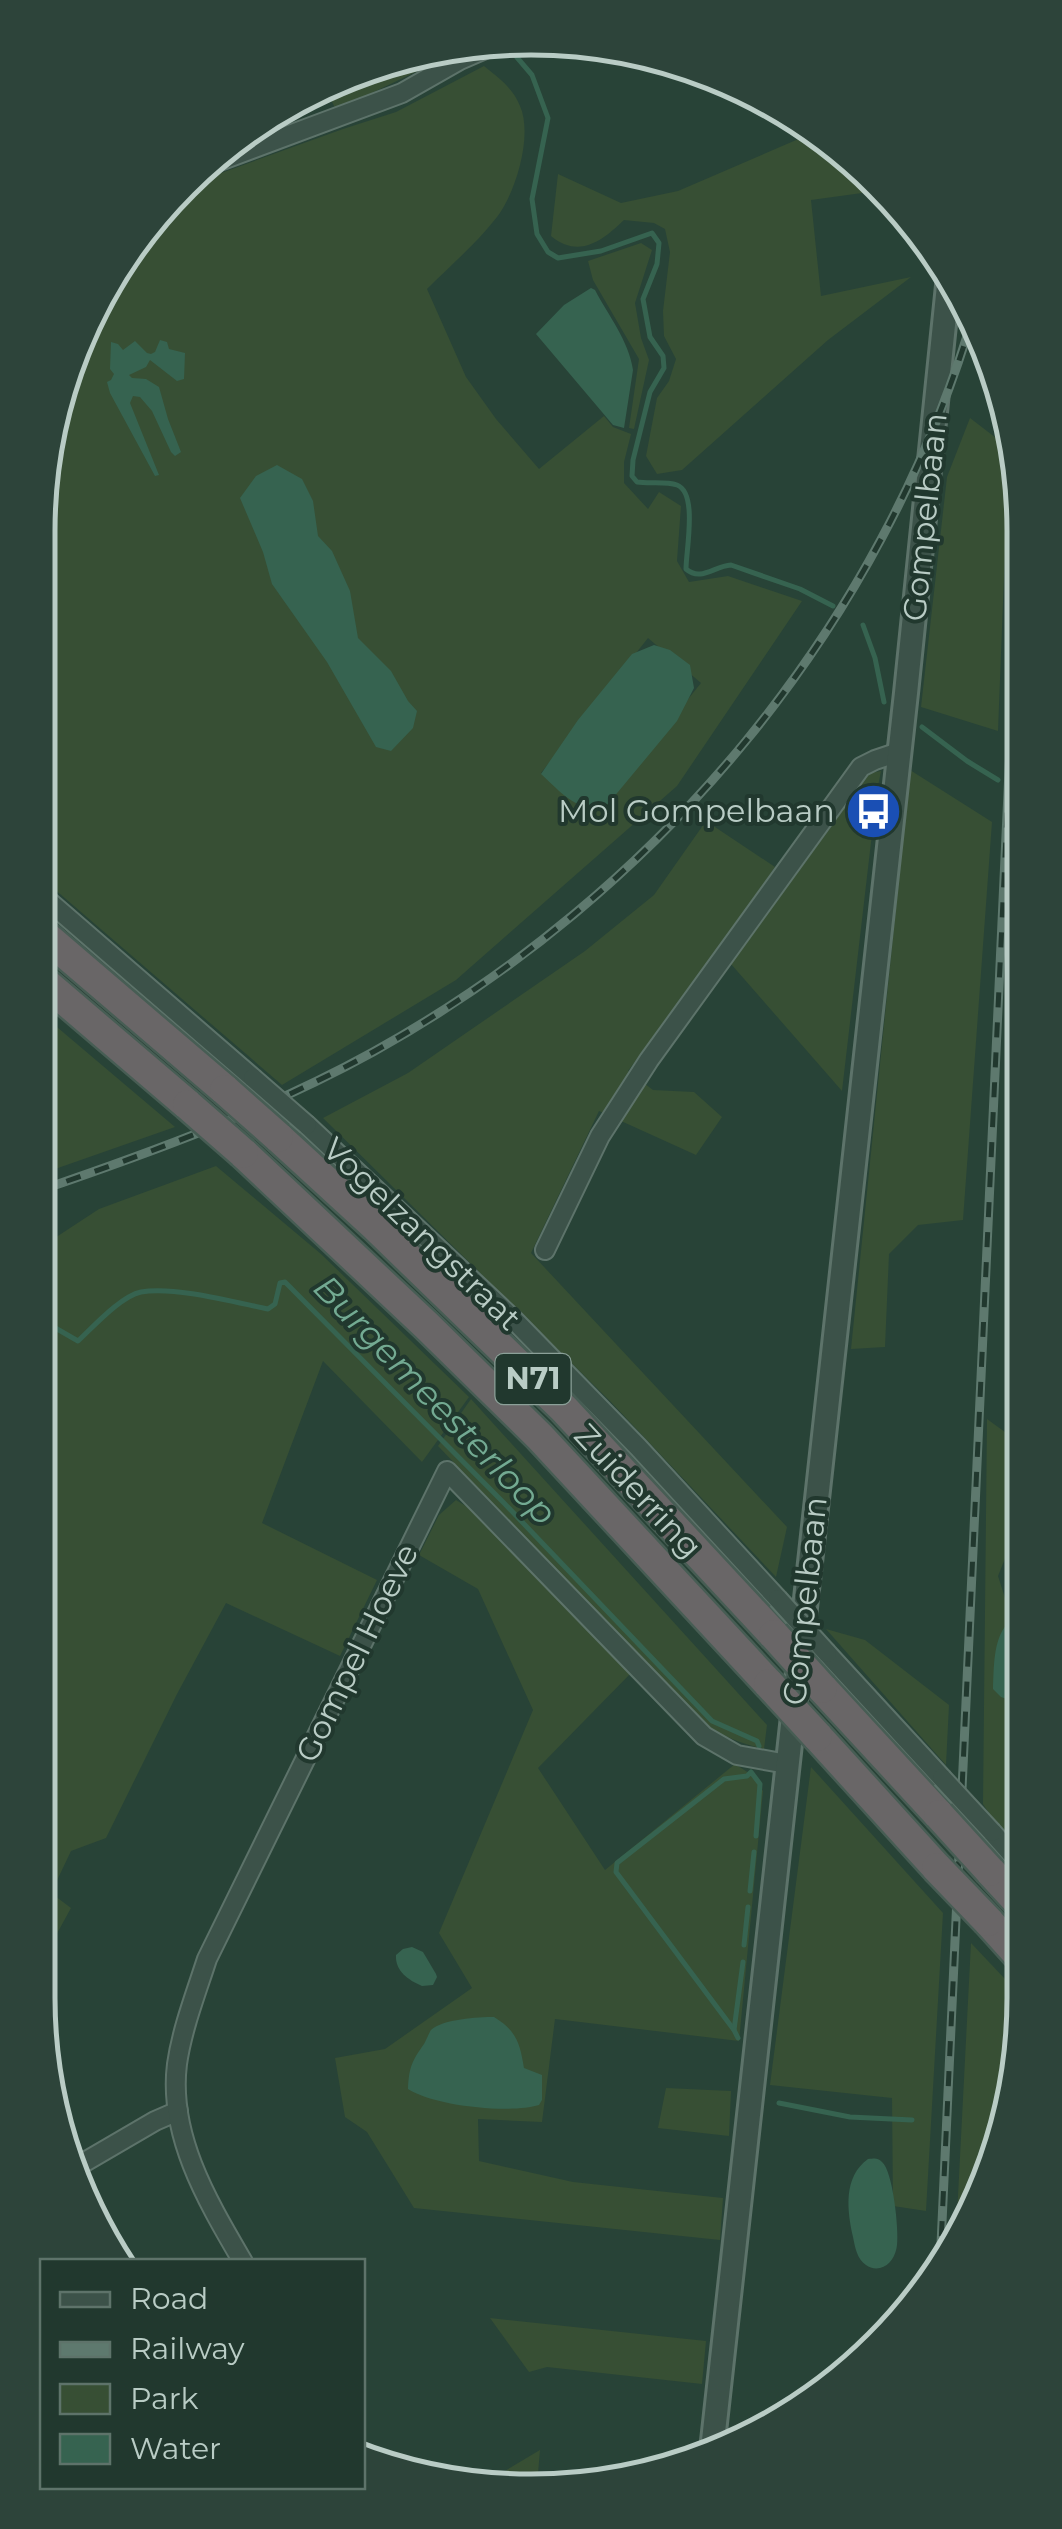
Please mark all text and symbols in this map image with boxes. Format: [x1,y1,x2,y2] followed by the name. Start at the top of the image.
[894,411,955,623] street label: Gompelbaan
[844,781,904,841] bus stop icon: Mol Gompelbaan
[558,791,835,830] place label: Mol Gompelbaan
[315,1129,529,1338] street label: Vogelzangstraat
[305,1266,566,1534] water label: Burgemeesterloop
[496,1354,570,1404] road number: N71
[566,1416,710,1566] street label: Zuiderring
[774,1495,835,1707] street label: Gompelbaan
[287,1537,426,1768] street label: Gompel Hoeve
[40,2259,365,2489] legend
[130,2280,208,2317] text: Road
[130,2330,245,2367] text: Railway
[130,2380,199,2417] text: Park
[130,2430,221,2467] text: Water

